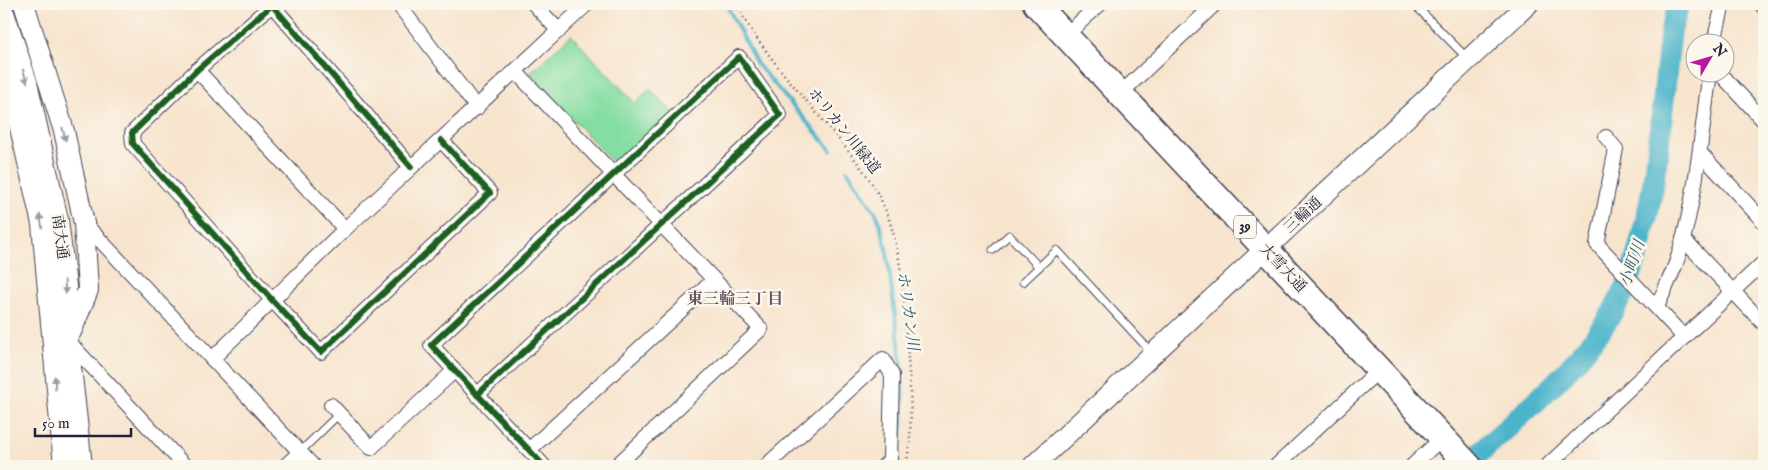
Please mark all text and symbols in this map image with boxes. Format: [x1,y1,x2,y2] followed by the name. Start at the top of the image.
[1686,32,1736,82] north arrow
[1708,40,1730,61] text: N
[21,69,29,84] one-way arrow
[804,84,884,178] street label: ホリカン川緑道
[60,126,68,141] one-way arrow
[1280,193,1326,237] street label: 三輪通
[37,213,45,229] one-way arrow
[47,213,73,261] street label: 南大通
[1234,216,1256,238] road number: 39
[1616,236,1651,290] water label: 小町川
[1256,240,1310,296] street label: 大雪大通
[892,270,923,354] water label: ホリカン川
[62,279,70,295] one-way arrow
[687,290,783,310] district label: 東三輪三丁目
[51,375,59,391] one-way arrow
[35,405,131,437] scale bar
[42,414,70,433] text: 50 m

